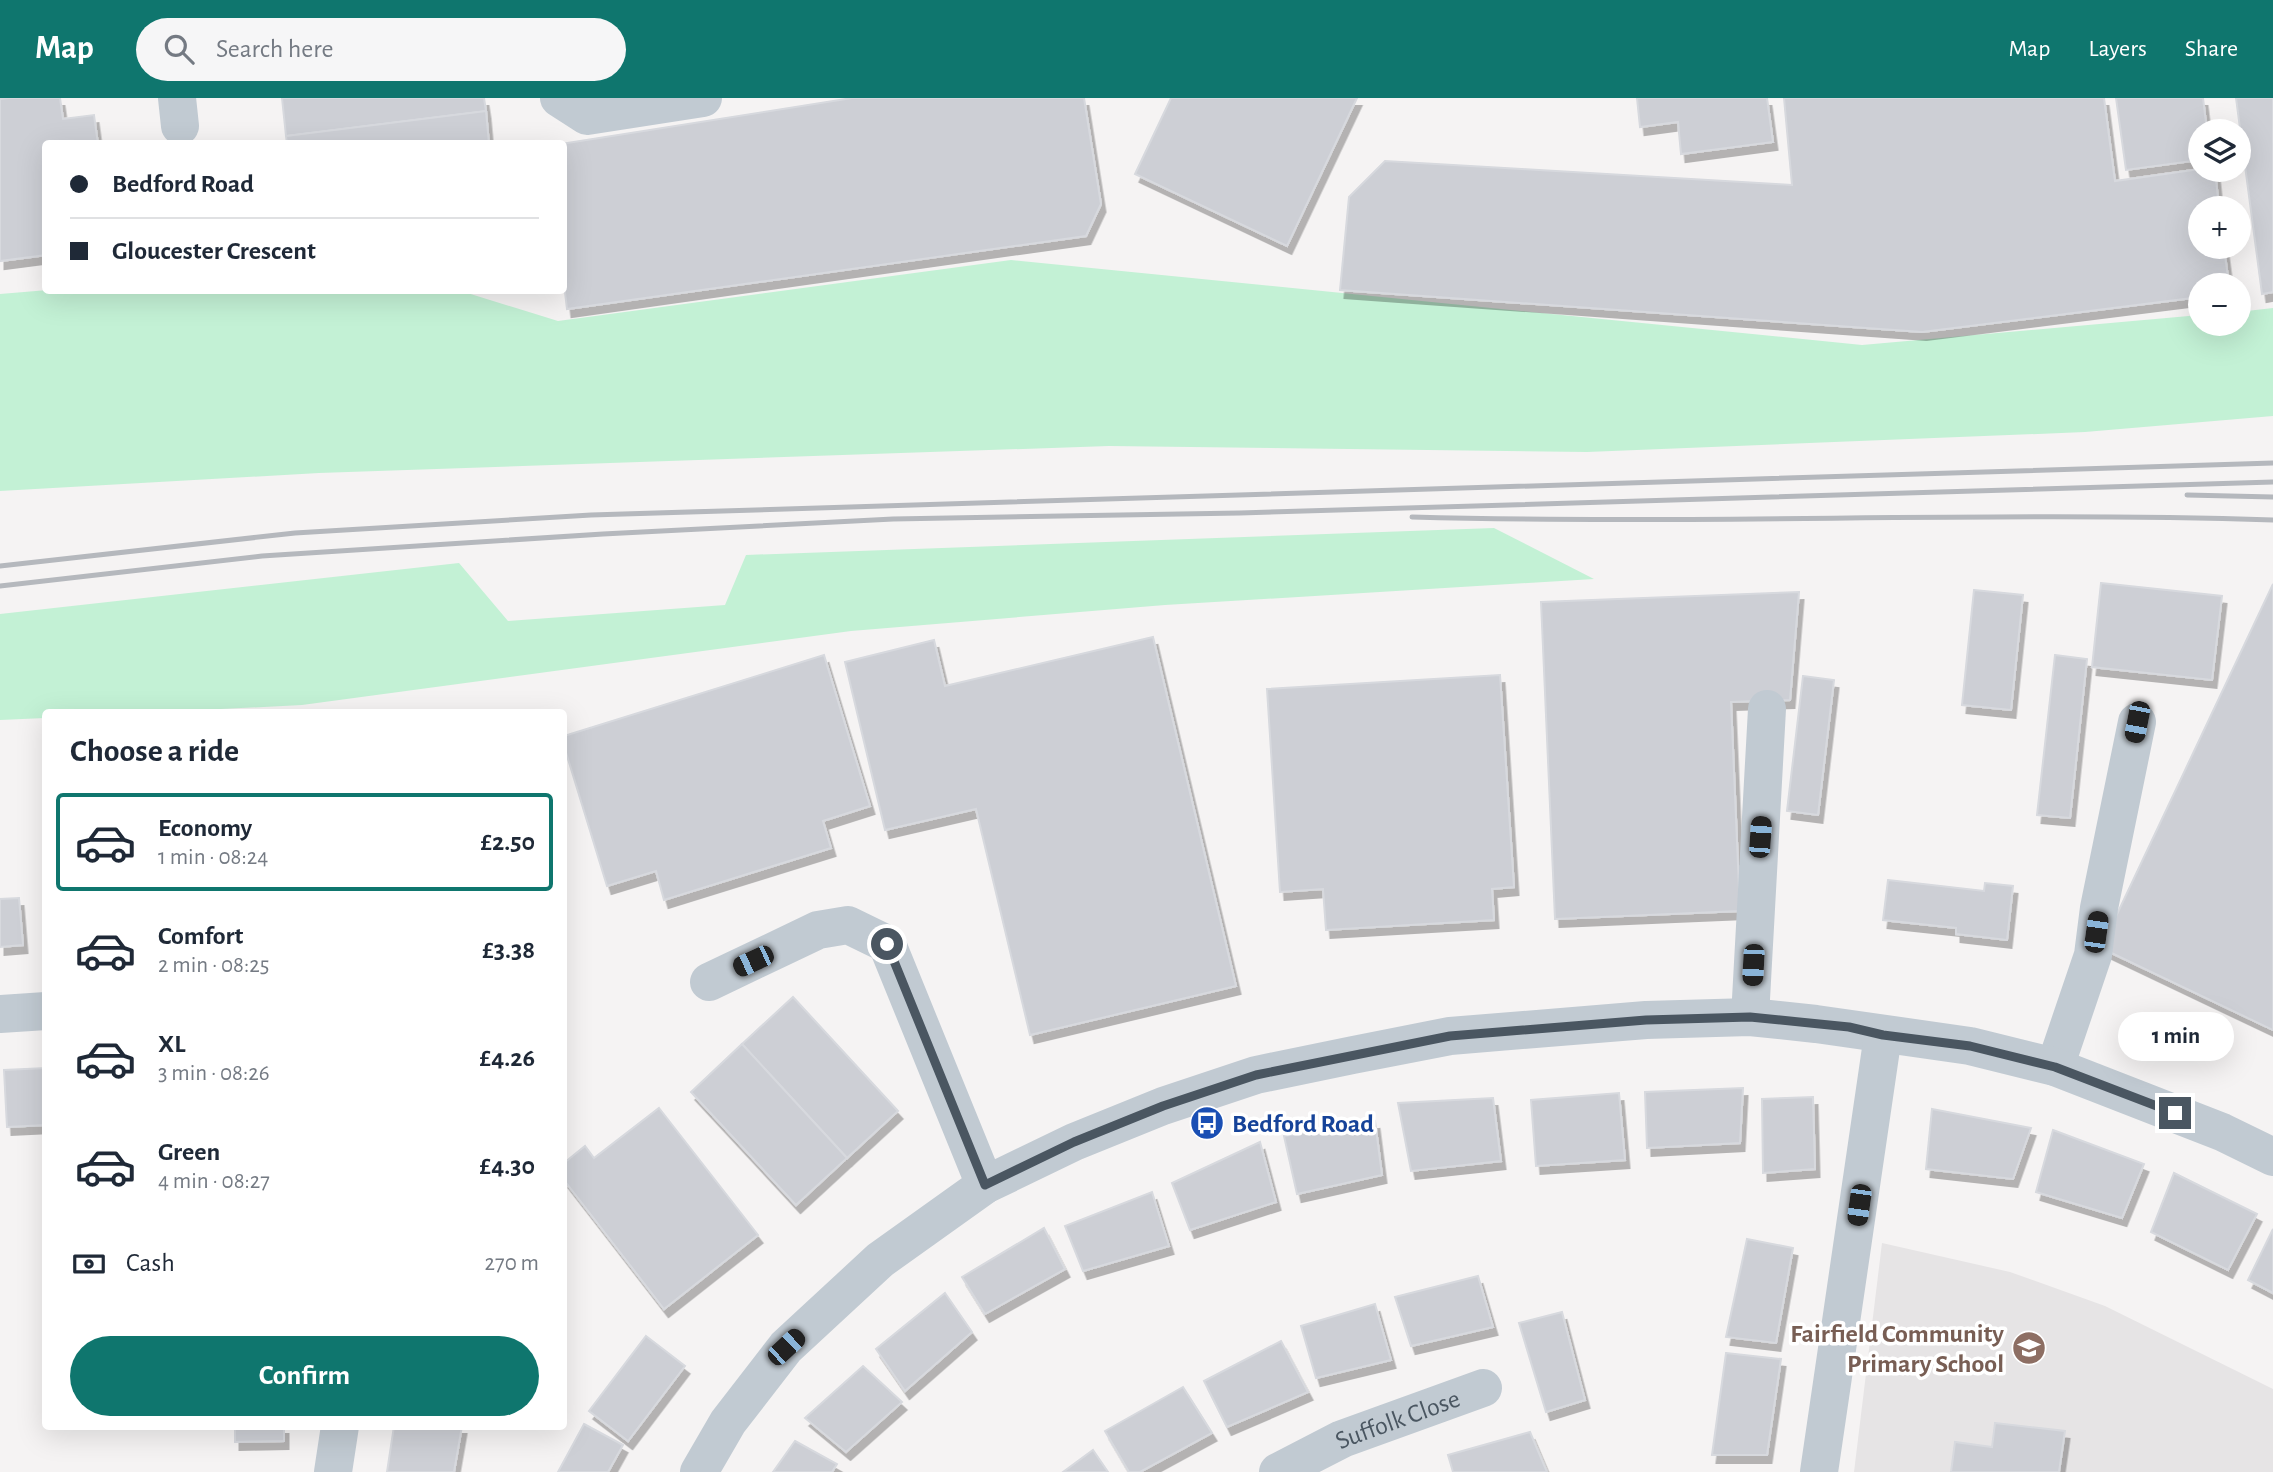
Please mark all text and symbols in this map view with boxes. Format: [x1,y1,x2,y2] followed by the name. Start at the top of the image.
[136,18,626,81] search box
[160,30,198,68] icon: search
[35,32,94,65] text: Map
[216,36,334,62] text: Search here
[2008,37,2050,61] text: Map
[2088,37,2147,61] text: Layers
[2185,37,2238,61] text: Share
[2188,119,2251,336] map controls
[2188,119,2251,182] button: layers
[112,171,254,197] text: Bedford Road
[2188,196,2251,259] button: +
[112,238,316,264] text: Gloucester Crescent
[2188,273,2251,336] button: −
[2123,699,2152,745] car
[70,735,239,767] text: Choose a ride
[74,811,137,874] icon: car
[158,815,252,841] text: Economy
[1749,815,1772,859] car
[480,829,535,855] text: £2.50
[158,846,268,869] text: 1 min · 08:24
[2083,910,2110,954] car
[74,919,137,982] icon: car
[158,923,243,949] text: Comfort
[871,928,903,960] route start
[482,937,535,963] text: £3.38
[730,943,777,979] car
[1742,943,1765,987] car
[158,954,269,977] text: 2 min · 08:25
[2117,1012,2233,1060] callout: 1 min
[2152,1025,2200,1048] text: 1 min
[74,1027,137,1090] icon: car
[158,1031,185,1057] text: XL
[480,1045,535,1071] text: £4.26
[158,1062,270,1085] text: 3 min · 08:26
[2159,1097,2191,1129] route end
[1188,1104,1226,1142] bus stop icon: Bedford Road
[1232,1111,1374,1137] place label: Bedford Road
[74,1135,137,1198] icon: car
[158,1139,220,1165] text: Green
[480,1153,535,1179] text: £4.30
[158,1170,270,1193] text: 4 min · 08:27
[1846,1183,1873,1227] car
[70,1245,108,1283] icon: cash
[126,1250,175,1276] text: Cash
[485,1252,539,1275] text: 270 m
[1790,1321,2004,1377] place label: Fairfield Community Primary School
[764,1325,809,1369] car
[2010,1329,2048,1367] school or university icon: Fairfield Community Primary School
[70,1336,539,1416] button: Confirm
[1331,1385,1464,1454] street label: Suffolk Close

